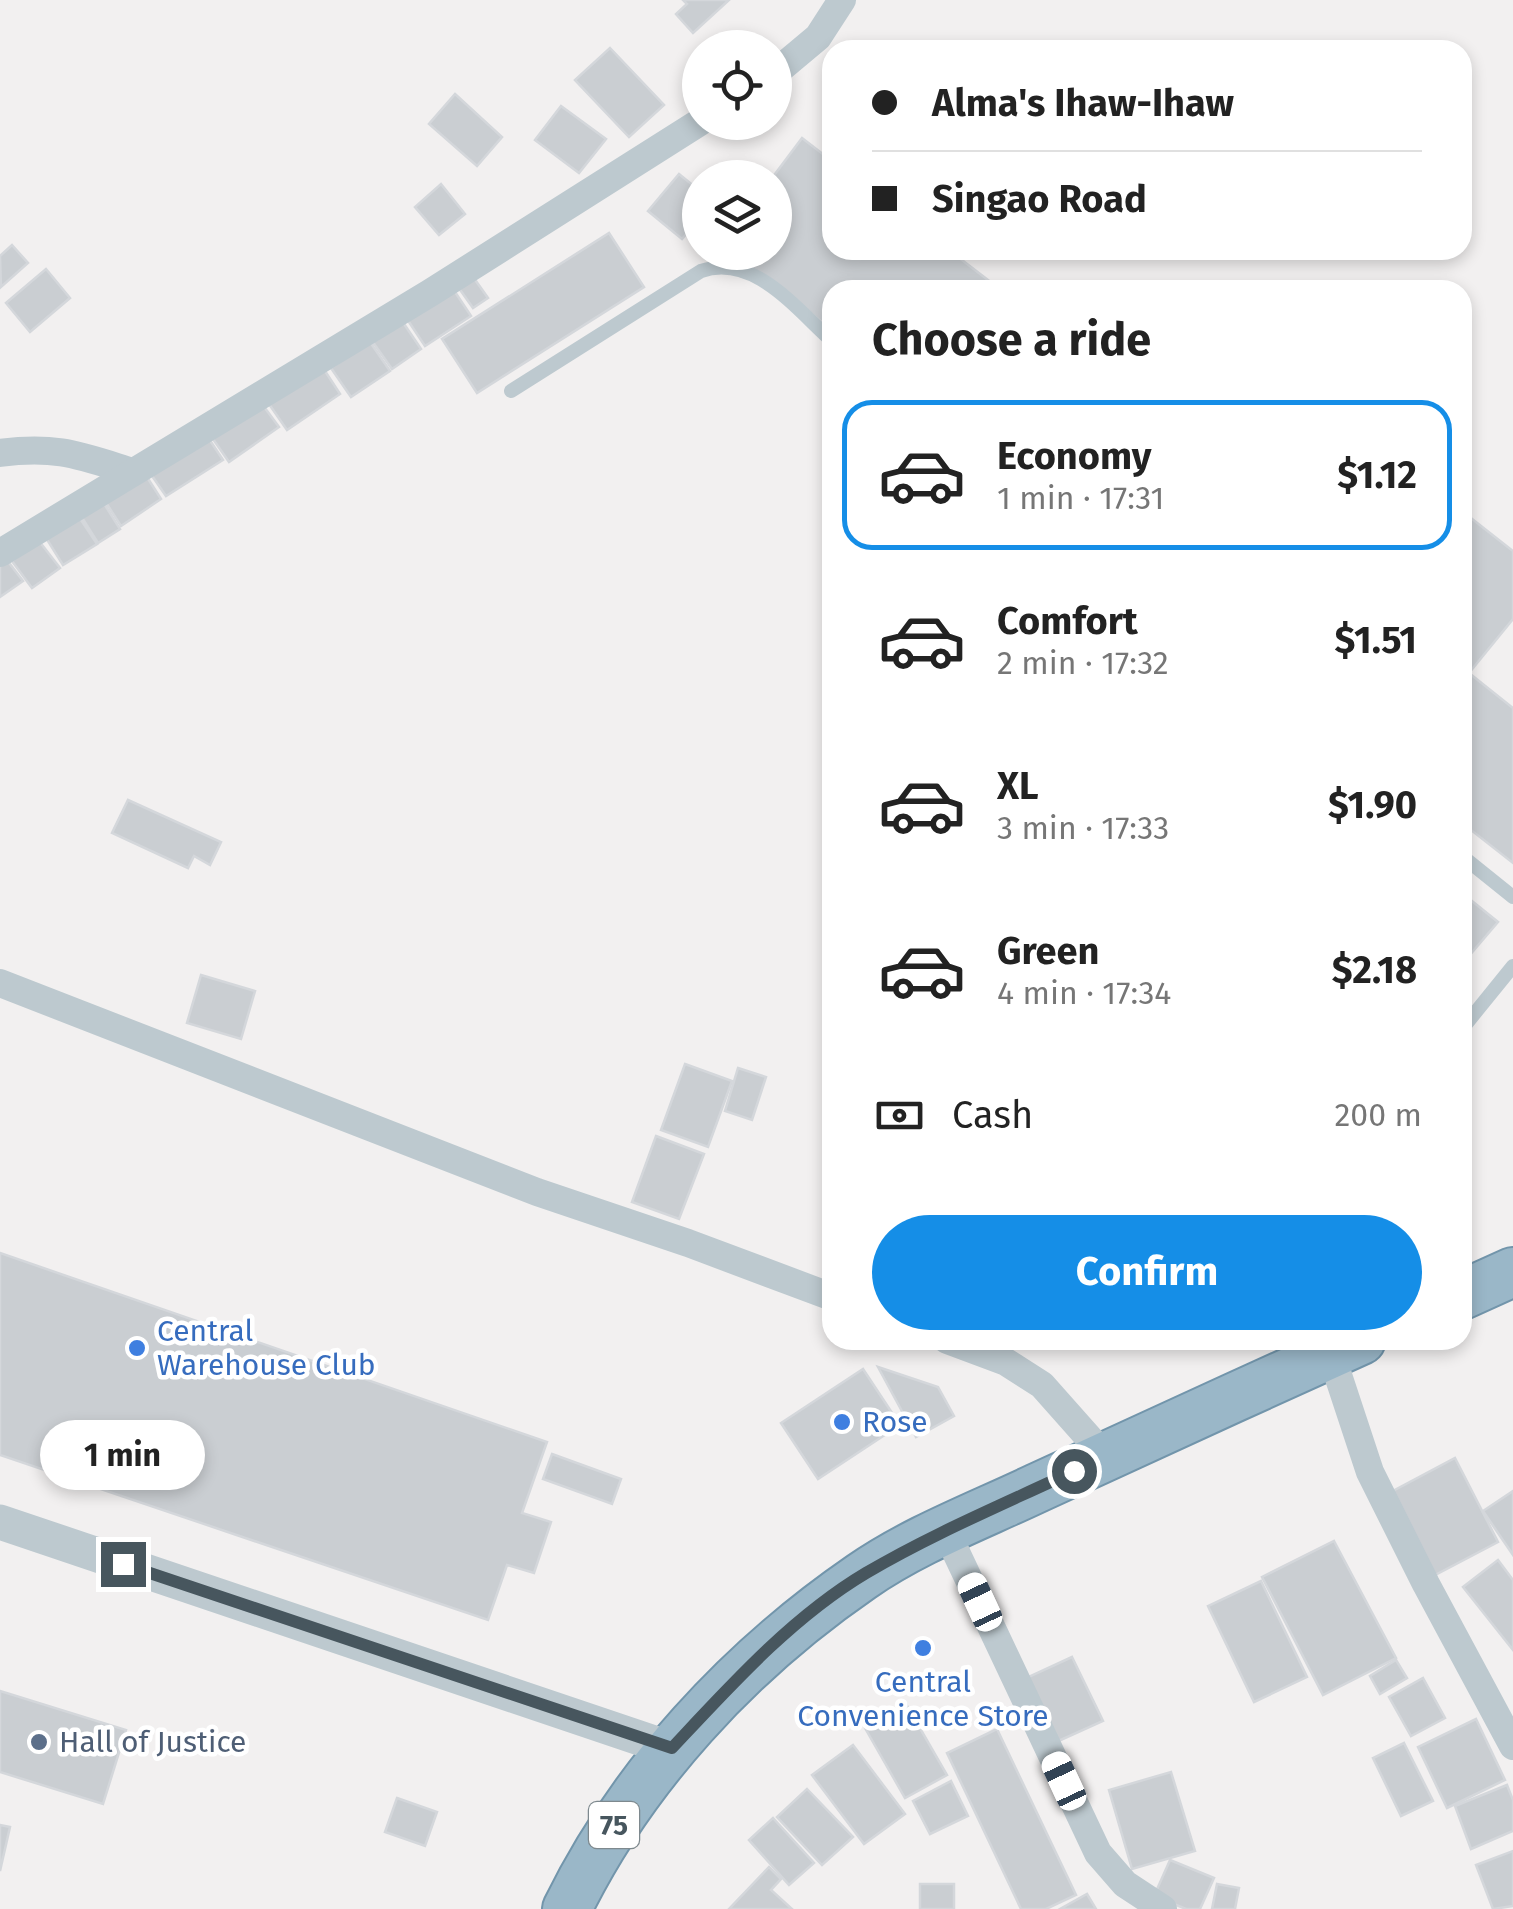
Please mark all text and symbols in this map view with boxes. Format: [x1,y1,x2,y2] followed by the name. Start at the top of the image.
[682,30,792,270] map controls
[682,30,792,140] button: locate
[932,80,1234,126] text: Alma's Ihaw-Ihaw
[682,160,792,270] button: layers
[932,176,1147,222] text: Singao Road
[872,313,1151,367] text: Choose a ride
[877,430,967,520] icon: car
[997,433,1152,479] text: Economy
[1337,452,1417,498] text: $1.12
[997,479,1164,517] text: 1 min · 17:31
[877,595,967,685] icon: car
[997,598,1138,644] text: Comfort
[1335,617,1417,663] text: $1.51
[997,644,1169,682] text: 2 min · 17:32
[877,760,967,850] icon: car
[997,763,1039,809] text: XL
[1328,782,1417,828] text: $1.90
[997,809,1169,847] text: 3 min · 17:33
[877,925,967,1015] icon: car
[997,928,1100,974] text: Green
[1332,947,1417,993] text: $2.18
[997,974,1171,1012] text: 4 min · 17:34
[872,1088,927,1143] icon: cash
[952,1092,1033,1138] text: Cash
[1335,1096,1422,1134] text: 200 m
[872,1215,1422,1330] button: Confirm
[157,1313,376,1383] place label: Central Warehouse Club
[126,1337,148,1359] marker: Central Warehouse Club
[862,1404,928,1440] place label: Rose
[831,1411,853,1433] marker: Rose
[41,1419,206,1489] callout: 1 min
[84,1436,161,1474] text: 1 min
[1052,1449,1097,1494] route start
[101,1542,146,1587] route end
[954,1568,1006,1636] car
[912,1637,934,1659] marker: Central Convenience Store
[797,1664,1049,1734] place label: Central Convenience Store
[59,1724,246,1760] place label: Hall of Justice
[28,1731,50,1753] marker: Hall of Justice
[1038,1747,1090,1815] car
[589,1802,639,1848] road number: 75

